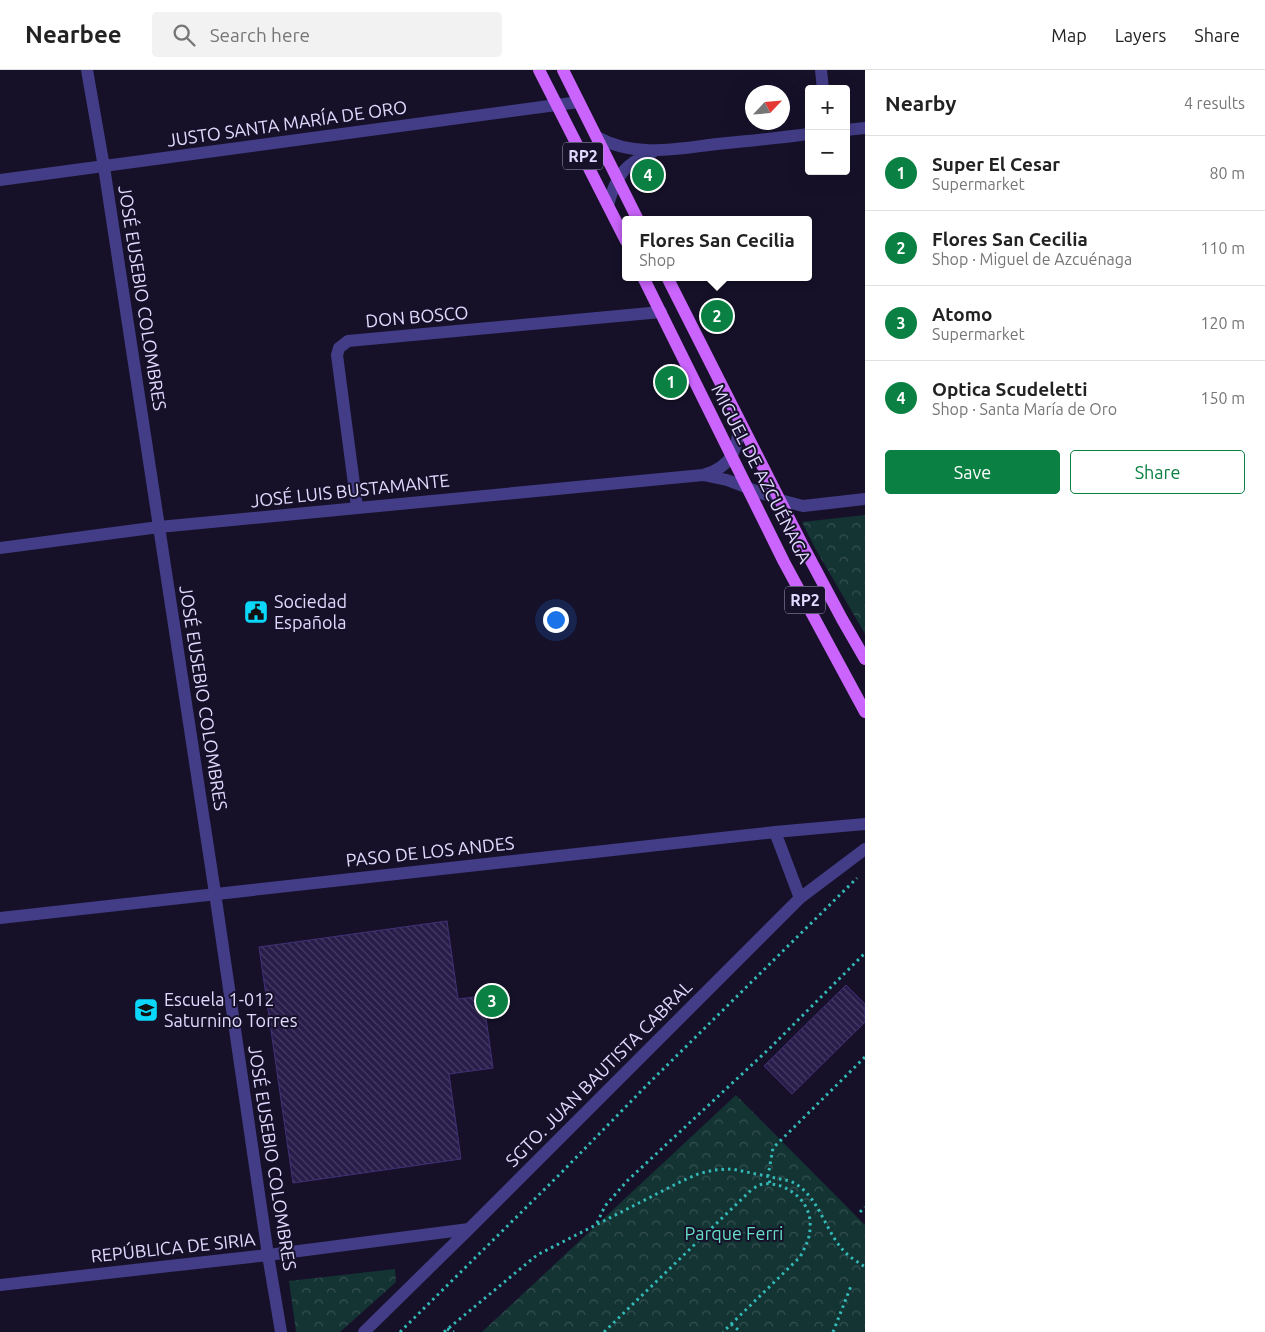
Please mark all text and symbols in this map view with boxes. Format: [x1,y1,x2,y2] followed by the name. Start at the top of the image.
[152,12,502,57] search box
[25,21,122,48] text: Nearbee
[170,21,198,49] icon: search
[210,24,310,46] text: Search here
[1051,25,1087,45] text: Map
[1115,25,1166,45] text: Layers
[1194,25,1240,45] text: Share
[745,85,790,130] north arrow
[805,85,850,175] map controls
[805,85,850,130] button: +
[885,91,956,115] text: Nearby
[1184,94,1245,112] text: 4 results
[165,95,408,150] street label: JUSTO SANTA MARÍA DE ORO
[805,130,850,175] button: −
[563,142,603,170] road number: RP2
[932,153,1060,175] text: Super El Cesar
[632,156,664,194] pin: 4
[896,164,906,182] text: 1
[1209,164,1245,182] text: 80 m
[932,175,1025,193] text: Supermarket
[115,184,172,412] street label: JOSÉ EUSEBIO COLOMBRES
[622,216,812,281] popup
[932,228,1088,250] text: Flores San Cecilia
[639,229,795,251] text: Flores San Cecilia
[896,239,906,257] text: 2
[1200,239,1245,257] text: 110 m
[932,250,1132,268] text: Shop · Miguel de Azcuénaga
[639,251,675,269] text: Shop
[701,297,733,335] pin: 2
[365,302,469,330] street label: DON BOSCO
[932,303,993,325] text: Atomo
[896,314,906,332] text: 3
[1200,314,1245,332] text: 120 m
[932,325,1025,343] text: Supermarket
[655,363,687,401] pin: 1
[932,378,1088,400] text: Optica Scudeletti
[708,380,817,567] street label: MIGUEL DE AZCUÉNAGA
[896,389,906,407] text: 4
[1200,389,1245,407] text: 150 m
[932,400,1117,418] text: Shop · Santa María de Oro
[885,450,1060,494] button: Save
[1070,450,1245,494] button: Share
[249,469,450,510] street label: JOSÉ LUIS BUSTAMANTE
[176,584,233,812] street label: JOSÉ EUSEBIO COLOMBRES
[785,586,825,614] road number: RP2
[274,591,347,632] place label: Sociedad Española
[243,599,269,625] public building icon: Sociedad Española
[543,607,569,633] your location
[345,832,515,870] street label: PASO DE LOS ANDES
[501,976,695,1170] street label: SGTO. JUAN BAUTISTA CABRAL
[476,982,508,1020] pin: 3
[164,989,298,1030] place label: Escuela 1-012 Saturnino Torres
[133,997,159,1023] school or university icon: Escuela 1-012 Saturnino Torres
[245,1044,302,1272] street label: JOSÉ EUSEBIO COLOMBRES
[685,1223,783,1243] park label: Parque Ferri
[90,1227,256,1266] street label: REPÚBLICA DE SIRIA

